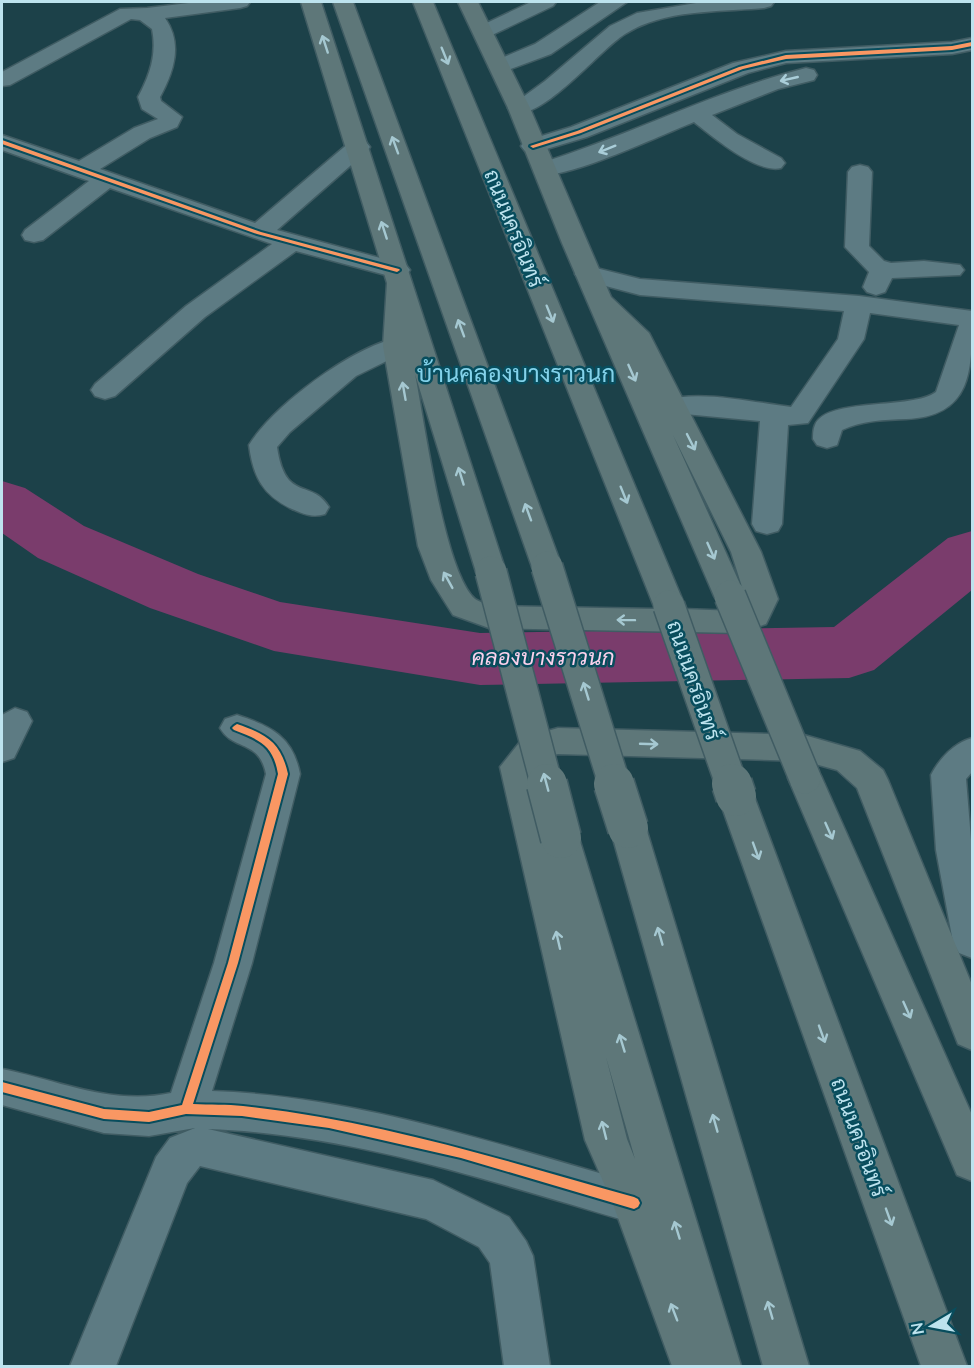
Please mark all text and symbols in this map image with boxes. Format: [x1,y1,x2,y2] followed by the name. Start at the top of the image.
[319,35,330,54] one-way arrow
[440,46,451,64] one-way arrow
[780,74,799,86] one-way arrow
[388,136,399,155] one-way arrow
[598,144,617,155] one-way arrow
[480,165,550,291] street label: ถนนนครอินทร์
[378,221,389,240] one-way arrow
[545,304,556,323] one-way arrow
[455,319,466,338] one-way arrow
[417,358,615,387] district label: บ้านคลองบางราวนก
[627,363,638,382] one-way arrow
[398,382,409,402] one-way arrow
[686,432,697,450] one-way arrow
[455,467,466,486] one-way arrow
[619,485,630,503] one-way arrow
[521,503,532,522] one-way arrow
[706,542,717,560] one-way arrow
[442,572,453,590] one-way arrow
[617,614,637,626] one-way arrow
[663,617,727,743] street label: ถนนนครอินทร์
[471,643,615,670] water label: คลองบางราวนก
[580,682,591,701] one-way arrow
[639,738,659,749] one-way arrow
[540,773,551,792] one-way arrow
[824,822,835,840] one-way arrow
[751,841,762,860] one-way arrow
[654,927,665,946] one-way arrow
[552,931,564,950] one-way arrow
[902,1001,913,1019] one-way arrow
[818,1024,829,1043] one-way arrow
[616,1034,627,1053] one-way arrow
[827,1074,893,1200] street label: ถนนนครอินทร์
[709,1114,720,1133] one-way arrow
[597,1121,609,1140] one-way arrow
[885,1207,896,1226] one-way arrow
[671,1221,682,1240] one-way arrow
[902,1296,962,1356] north arrow
[764,1301,775,1320] one-way arrow
[668,1303,679,1322] one-way arrow
[906,1321,927,1336] text: N

